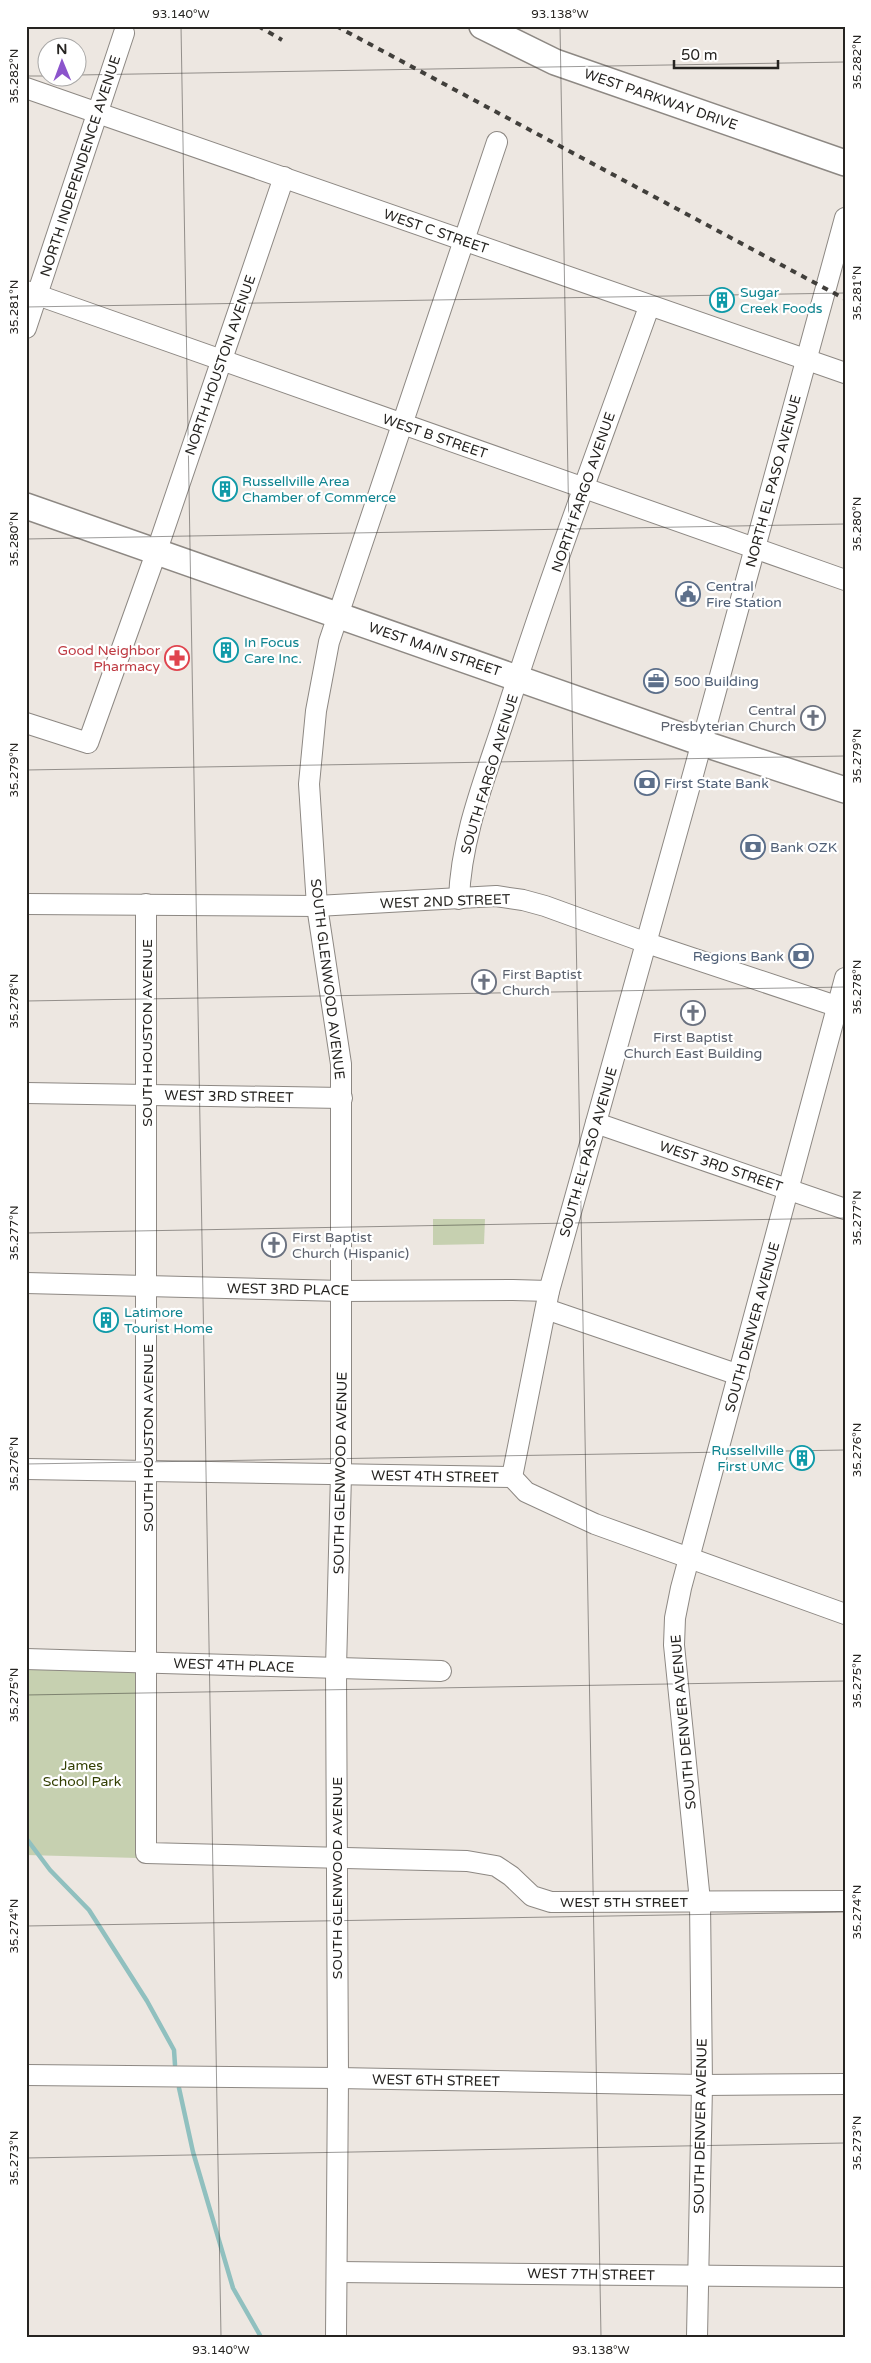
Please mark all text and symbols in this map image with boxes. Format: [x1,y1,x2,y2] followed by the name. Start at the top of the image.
[152,7,210,21] text: 93.140°W
[531,7,589,21] text: 93.138°W
[850,35,864,89] text: 35.282°N
[38,38,88,88] north arrow
[674,38,777,70] scale bar
[56,41,68,58] text: N
[681,46,718,64] text: 50 m
[7,49,21,103] text: 35.282°N
[37,53,124,279] street label: NORTH INDEPENDENCE AVENUE
[582,65,740,134] street label: WEST PARKWAY DRIVE
[381,206,491,258] street label: WEST C STREET
[850,266,864,320] text: 35.281°N
[182,273,259,458] street label: NORTH HOUSTON AVENUE
[7,280,21,334] text: 35.281°N
[740,284,823,317] place label: Sugar Creek Foods
[709,287,735,313] building icon: Sugar Creek Foods
[742,393,805,569] street label: NORTH EL PASO AVENUE
[548,410,619,575] street label: NORTH FARGO AVENUE
[380,411,490,463] street label: WEST B STREET
[242,473,396,506] place label: Russellville Area Chamber of Commerce
[212,476,238,502] building icon: Russellville Area Chamber of Commerce
[850,497,864,551] text: 35.280°N
[7,512,21,566] text: 35.280°N
[706,578,782,611] place label: Central Fire Station
[675,581,701,607] public building icon: Central Fire Station
[366,619,504,680] street label: WEST MAIN STREET
[244,634,302,667] place label: In Focus Care Inc.
[213,637,239,663] building icon: In Focus Care Inc.
[57,642,161,675] place label: Good Neighbor Pharmacy
[164,645,190,671] pharmacy icon: Good Neighbor Pharmacy
[643,668,669,694] office icon: 500 Building
[674,673,759,690] place label: 500 Building
[457,692,522,856] street label: SOUTH FARGO AVENUE
[660,702,796,735] place label: Central Presbyterian Church
[800,705,826,731] church icon: Central Presbyterian Church
[850,729,864,783] text: 35.279°N
[7,743,21,797] text: 35.279°N
[634,770,660,796] bank icon: First State Bank
[664,775,769,792] place label: First State Bank
[740,834,766,860] bank icon: Bank OZK
[770,839,837,856] place label: Bank OZK
[307,878,348,1081] street label: SOUTH GLENWOOD AVENUE
[379,891,511,912] street label: WEST 2ND STREET
[139,939,156,1127] street label: SOUTH HOUSTON AVENUE
[788,943,814,969] bank icon: Regions Bank
[693,948,784,965] place label: Regions Bank
[850,960,864,1014] text: 35.278°N
[502,966,583,999] place label: First Baptist Church
[471,969,497,995] church icon: First Baptist Church
[7,974,21,1028] text: 35.278°N
[680,1000,706,1026] church icon: First Baptist Church East Building
[624,1029,762,1062] place label: First Baptist Church East Building
[556,1065,621,1239] street label: SOUTH EL PASO AVENUE
[164,1087,294,1106] street label: WEST 3RD STREET
[657,1137,785,1196] street label: WEST 3RD STREET
[850,1190,864,1246] text: 35.277°N
[7,1205,21,1261] text: 35.277°N
[292,1229,409,1262] place label: First Baptist Church (Hispanic)
[261,1232,287,1258] church icon: First Baptist Church (Hispanic)
[722,1240,783,1414] street label: SOUTH DENVER AVENUE
[227,1280,349,1299] street label: WEST 3RD PLACE
[124,1304,213,1337] place label: Latimore Tourist Home
[93,1307,119,1333] building icon: Latimore Tourist Home
[140,1344,157,1532] street label: SOUTH HOUSTON AVENUE
[330,1372,351,1574] street label: SOUTH GLENWOOD AVENUE
[850,1423,864,1477] text: 35.276°N
[7,1437,21,1491] text: 35.276°N
[711,1442,784,1475] place label: Russellville First UMC
[789,1445,815,1471] building icon: Russellville First UMC
[371,1467,500,1486] street label: WEST 4TH STREET
[667,1634,700,1810] street label: SOUTH DENVER AVENUE
[850,1654,864,1708] text: 35.275°N
[173,1655,295,1676] street label: WEST 4TH PLACE
[7,1668,21,1722] text: 35.275°N
[43,1757,122,1790] park label: James School Park
[329,1777,346,1979] street label: SOUTH GLENWOOD AVENUE
[850,1885,864,1939] text: 35.274°N
[560,1894,688,1911] street label: WEST 5TH STREET
[7,1899,21,1953] text: 35.274°N
[690,2038,711,2214] street label: SOUTH DENVER AVENUE
[372,2071,501,2090] street label: WEST 6TH STREET
[850,2116,864,2170] text: 35.273°N
[7,2131,21,2185] text: 35.273°N
[527,2265,656,2284] street label: WEST 7TH STREET
[192,2343,250,2357] text: 93.140°W
[572,2343,630,2357] text: 93.138°W

